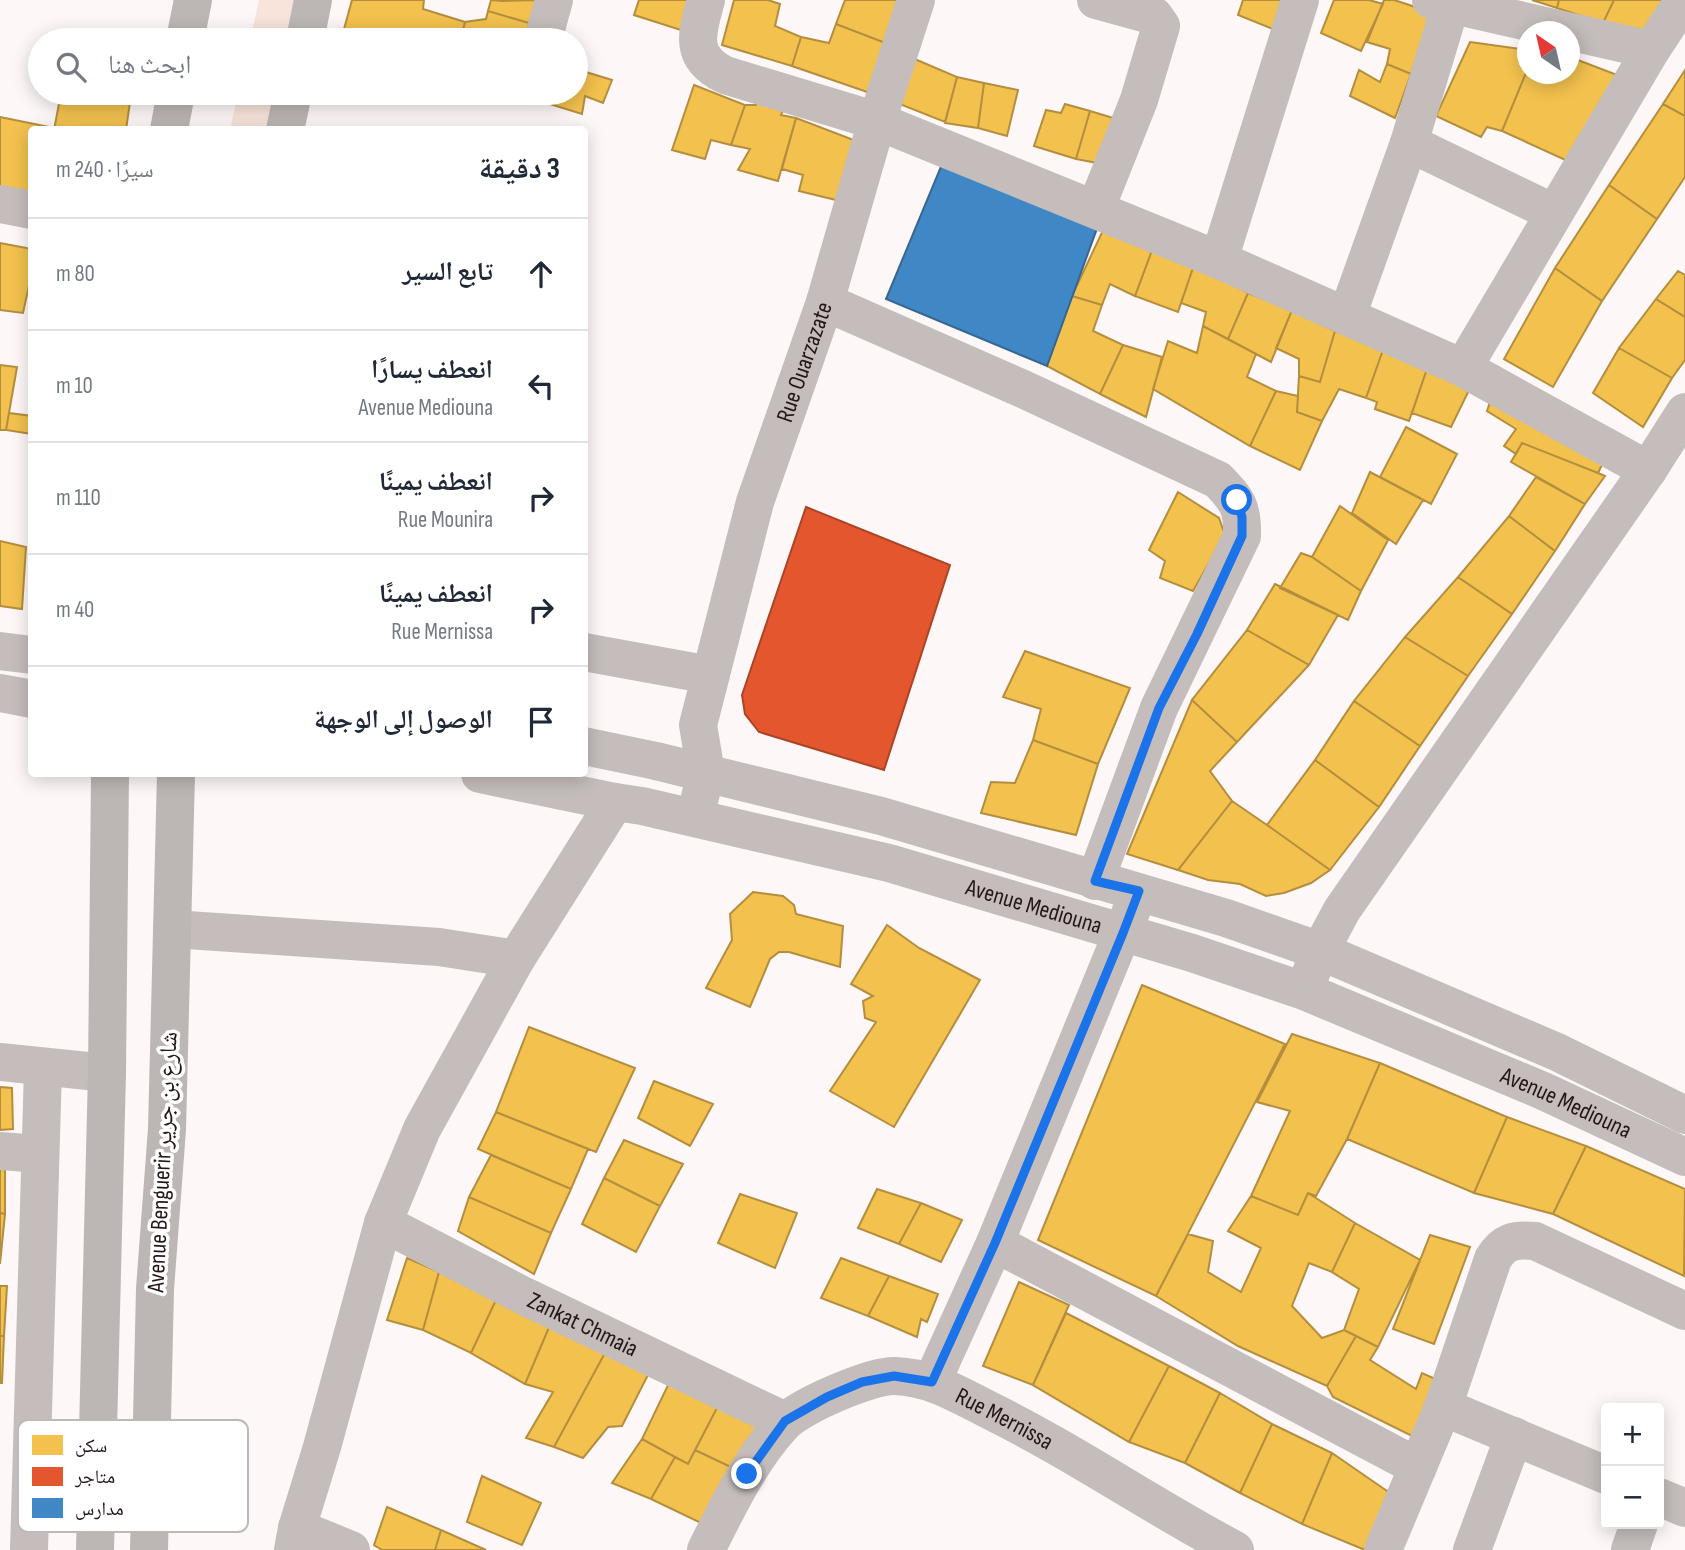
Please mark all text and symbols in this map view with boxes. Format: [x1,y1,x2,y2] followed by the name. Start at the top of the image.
[1517,21,1580,84] north arrow
[28,28,588,105] search box
[52,48,90,86] icon: search
[108,50,191,81] text: ابحث هنا
[479,151,560,187] text: 3 دقيقة
[56,156,154,184] text: سيرًا · 240 m
[522,255,560,293] icon: ahead
[402,257,493,288] text: تابع السير
[56,260,95,288] text: 80 m
[770,298,839,426] street label: Rue Ouarzazate
[371,355,493,386] text: انعطف يسارًا
[522,367,560,405] icon: left
[56,372,93,400] text: 10 m
[358,394,493,422] text: Avenue Mediouna
[379,467,493,498] text: انعطف يمينًا
[522,479,560,517] icon: right
[56,484,101,512] text: 110 m
[1221,484,1252,515] route start
[398,506,493,534] text: Rue Mounira
[379,579,493,610] text: انعطف يمينًا
[522,591,560,629] icon: right
[56,596,94,624] text: 40 m
[391,618,493,646] text: Rue Mernissa
[522,703,560,741] icon: arrive
[314,705,493,736] text: الوصول إلى الوجهة
[961,872,1105,940] street label: Avenue Mediouna
[141,1031,184,1294] street label: Avenue Benguerir شارع بن جرير
[1495,1060,1636,1145] street label: Avenue Mediouna
[523,1286,643,1363] street label: Zankat Chmaia
[951,1381,1058,1456] street label: Rue Mernissa
[1601,1403,1664,1529] map controls
[1601,1403,1664,1466] button: +
[18,1420,248,1532] legend
[75,1435,107,1458] text: سكن
[731,1458,762,1489] route end
[74,1466,115,1489] text: متاجر
[1601,1466,1664,1529] button: −
[75,1498,124,1521] text: مدارس

